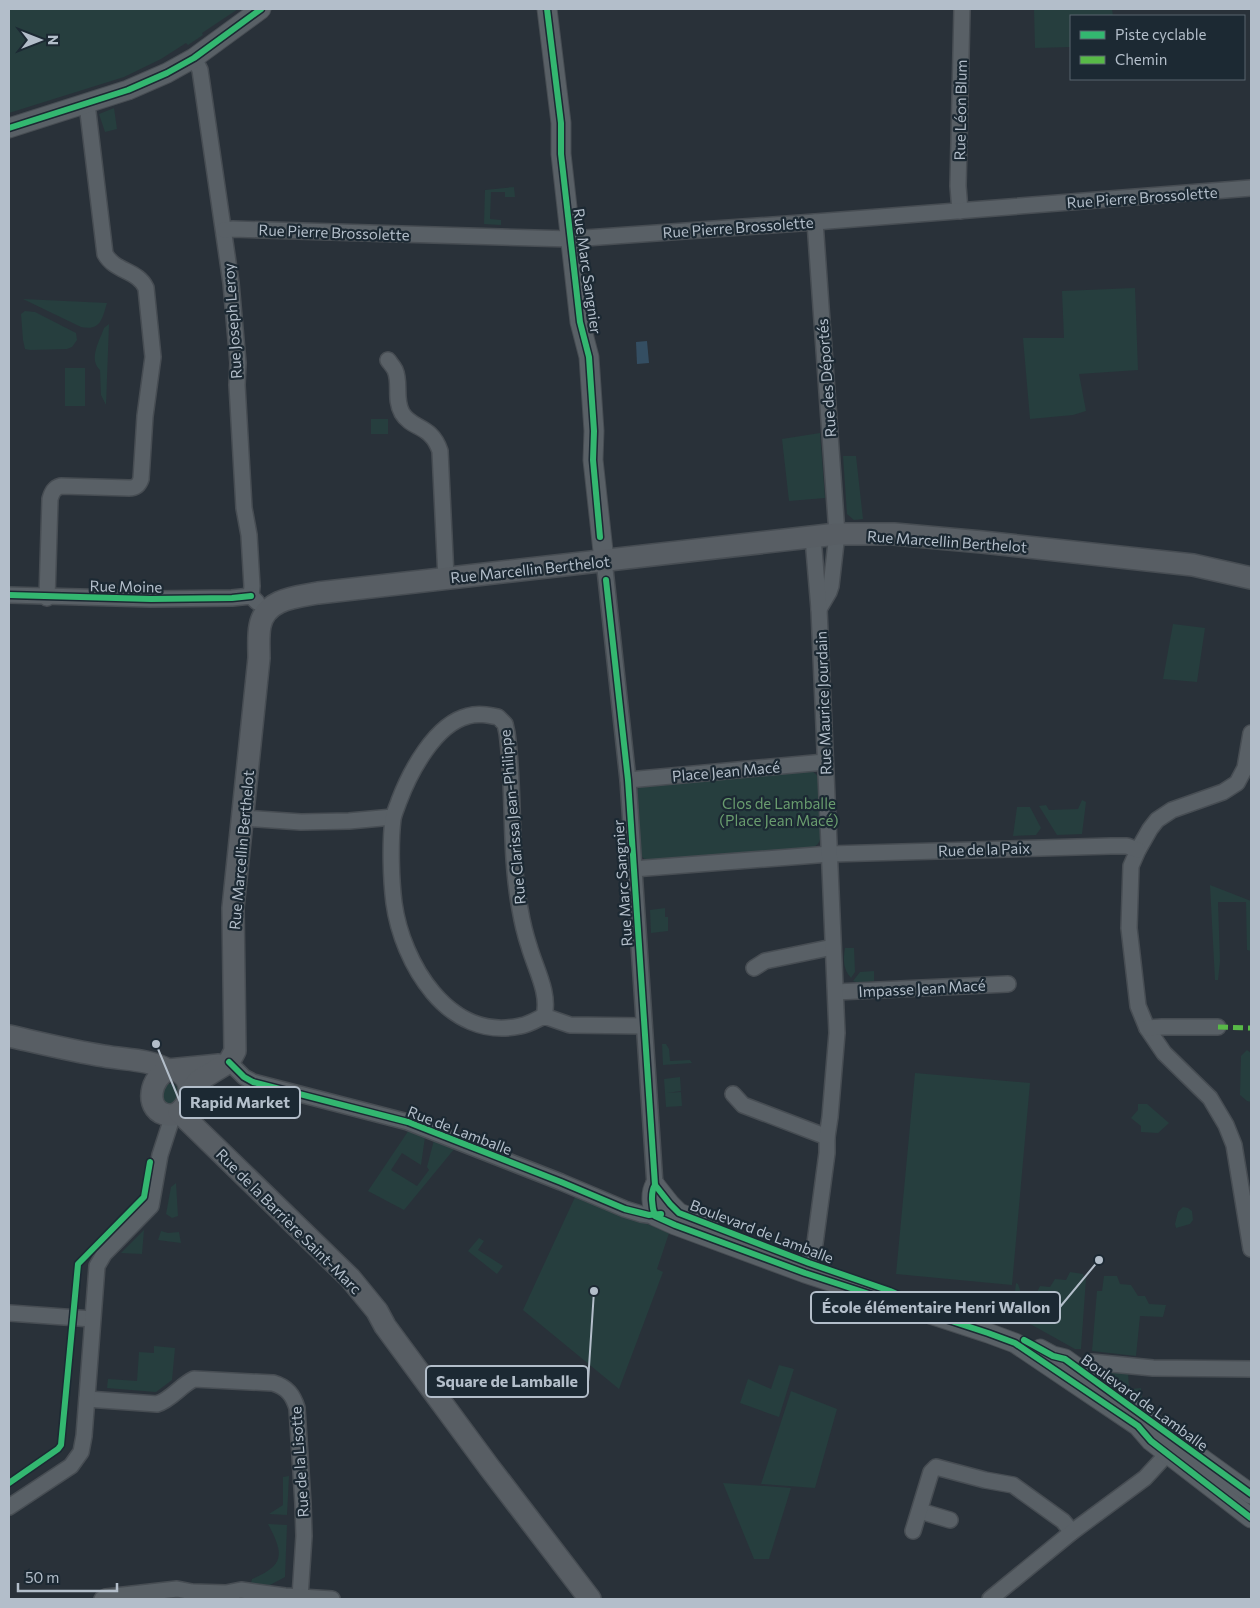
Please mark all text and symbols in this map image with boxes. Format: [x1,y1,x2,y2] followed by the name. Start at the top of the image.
[15,15,65,65] north arrow
[1070,15,1245,80] legend
[1115,25,1207,43] text: Piste cyclable
[45,35,62,45] text: N
[1115,50,1167,68] text: Chemin
[950,59,970,161] street label: Rue Léon Blum
[1066,183,1218,211] street label: Rue Pierre Brossolette
[570,207,606,335] street label: Rue Marc Sangnier
[662,213,814,241] street label: Rue Pierre Brossolette
[258,220,410,244] street label: Rue Pierre Brossolette
[219,262,245,380] street label: Rue Joseph Leroy
[813,318,839,438] street label: Rue des Déportés
[866,526,1028,556] street label: Rue Marcellin Berthelot
[449,552,611,586] street label: Rue Marcellin Berthelot
[89,576,163,596] street label: Rue Moine
[811,631,835,775] street label: Rue Maurice Jourdain
[495,729,529,905] street label: Rue Clarissa Jean-Philippe
[671,757,781,785] street label: Place Jean Macé
[225,769,257,931] street label: Rue Marcellin Berthelot
[719,794,839,829] park label: Clos de Lamballe (Place Jean Macé)
[609,819,635,947] street label: Rue Marc Sangnier
[938,838,1030,860] street label: Rue de la Paix
[858,976,986,1000] street label: Impasse Jean Macé
[180,1087,300,1118] callout: Rapid Market
[190,1092,290,1111] text: Rapid Market
[405,1102,515,1158] street label: Rue de Lamballe
[213,1145,365,1297] street label: Rue de la Barrière Saint-Marc
[688,1195,836,1267] street label: Boulevard de Lamballe
[811,1292,1060,1323] callout: École élémentaire Henri Wallon
[822,1297,1050,1316] text: École élémentaire Henri Wallon
[1078,1350,1212,1454] street label: Boulevard de Lamballe
[426,1366,588,1397] callout: Square de Lamballe
[436,1371,578,1390] text: Square de Lamballe
[286,1406,312,1518] street label: Rue de la Lisotte
[18,1560,116,1592] scale bar
[25,1568,59,1586] text: 50 m

